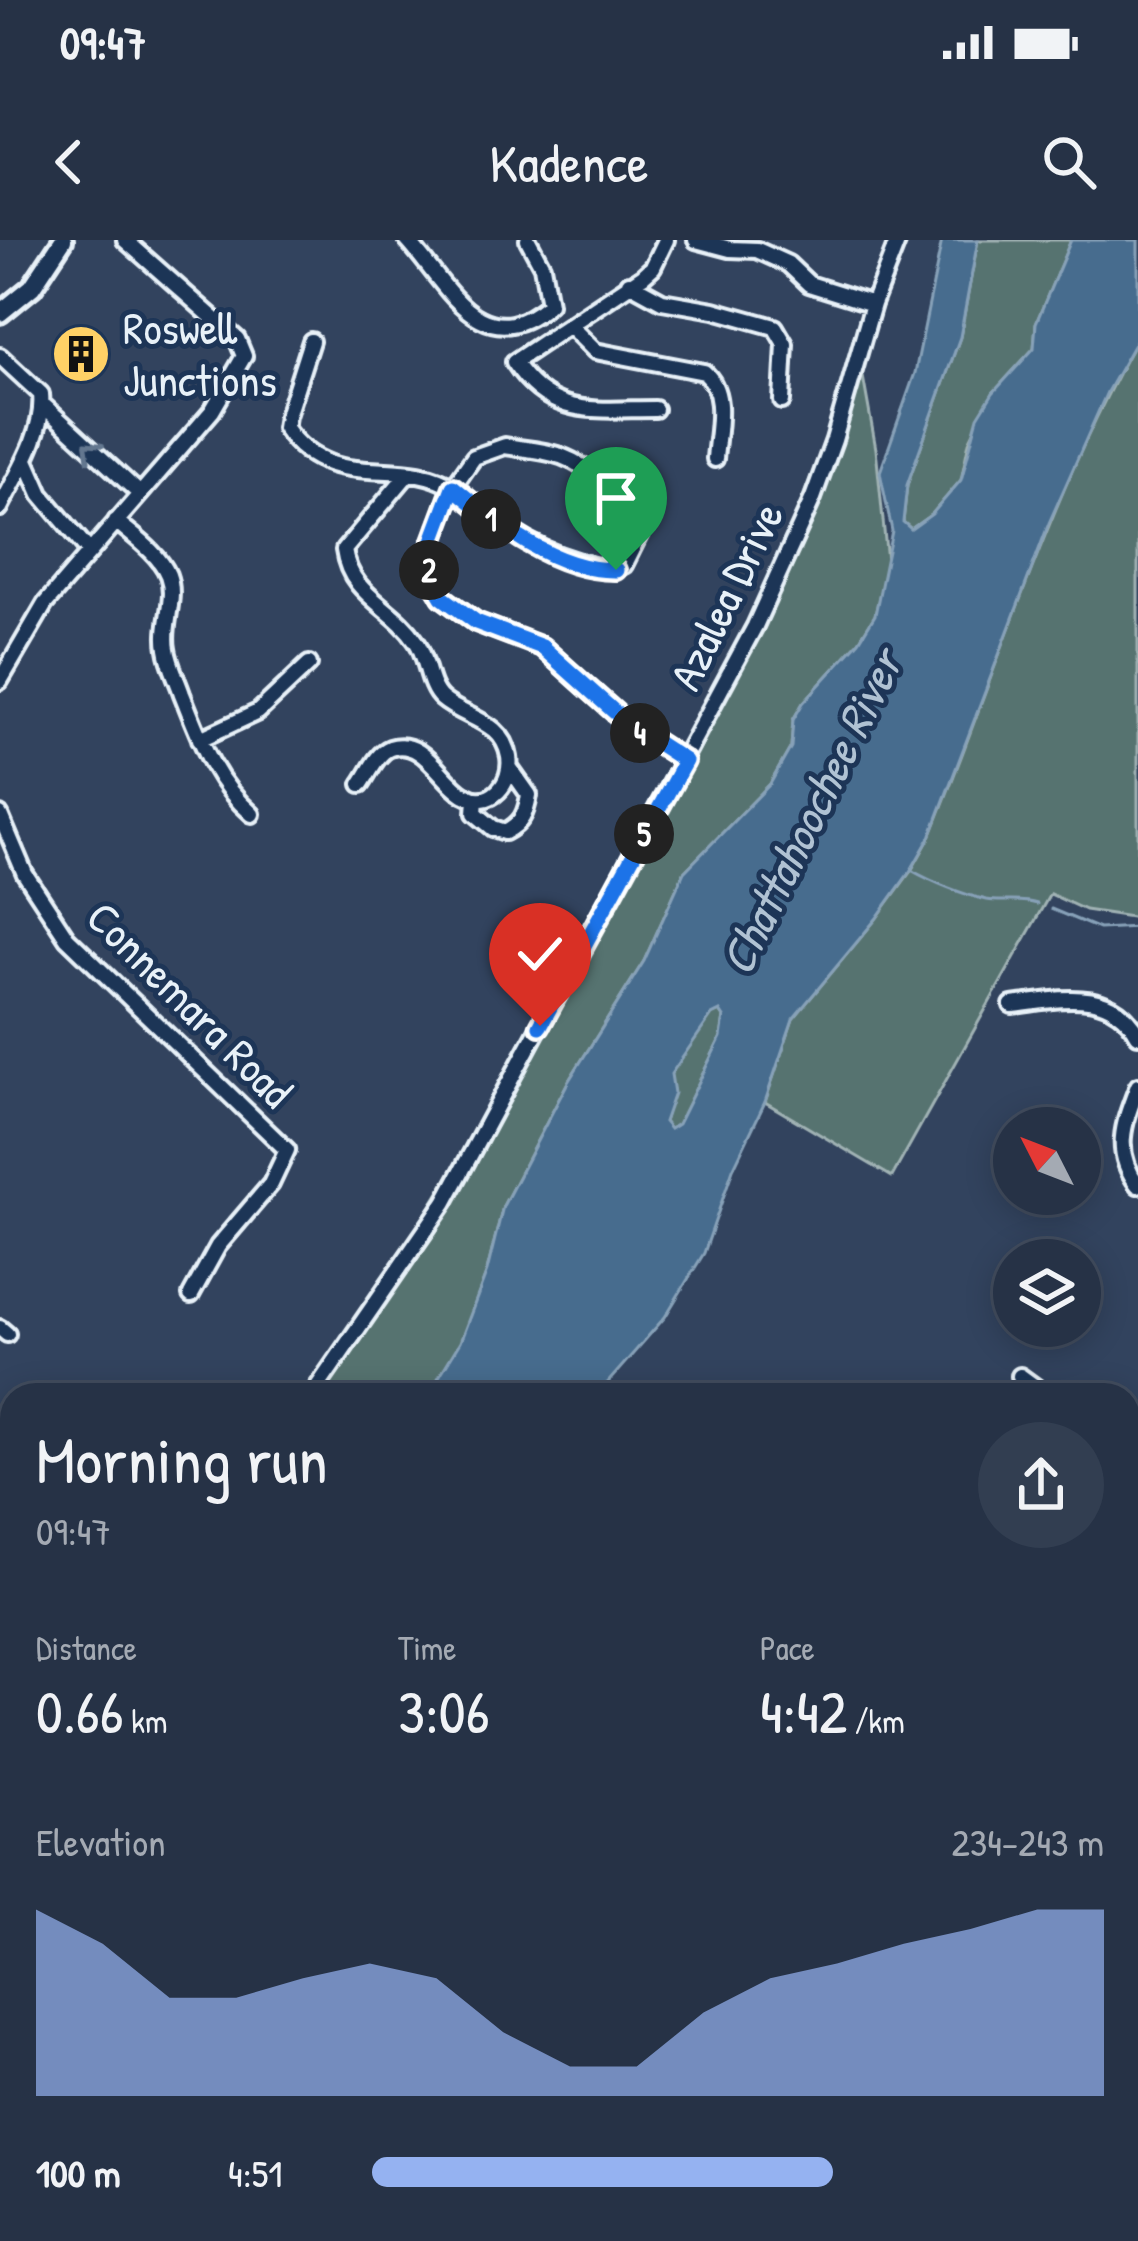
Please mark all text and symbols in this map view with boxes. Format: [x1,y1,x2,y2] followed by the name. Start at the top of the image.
[60,12,146,73] text: 09:47
[490,126,648,199] text: Kadence
[36,129,102,195] icon: back
[1036,129,1102,195] icon: search
[123,297,277,410] place label: Roswell Junctions
[50,323,112,385] building icon: Roswell Junctions
[83,442,105,464] one-way arrow
[565,447,667,570] pin
[583,465,649,531] icon: arrive
[461,489,521,549] pin: 1
[654,492,797,700] street label: Azalea Drive
[485,497,497,541] text: 1
[399,540,459,600] pin: 2
[421,548,437,592] text: 2
[704,634,920,985] water label: Chattahoochee River
[610,703,670,763] pin: 4
[634,711,646,755] text: 4
[614,804,674,864] pin: 5
[637,812,651,856] text: 5
[74,887,307,1120] street label: Connemara Road
[489,903,591,1026] pin
[507,921,573,987] icon: check
[993,1107,1101,1215] north arrow
[993,1107,1101,1347] map controls
[993,1239,1101,1347] button: layers
[36,1414,328,1504] text: Morning run
[978,1422,1104,1548] button: share
[36,1504,111,1557] text: 09:47
[36,1626,137,1670] text: Distance
[398,1626,456,1670] text: Time
[760,1626,815,1670] text: Pace
[36,1670,124,1752] text: 0.66
[398,1670,490,1752] text: 3:06
[760,1670,847,1752] text: 4:42
[124,1699,167,1743] text: km
[847,1699,905,1743] text: /km
[36,1815,166,1868] text: Elevation
[951,1815,1104,1868] text: 234–243 m
[36,2146,121,2199] text: 100 m
[228,2146,282,2199] text: 4:51

